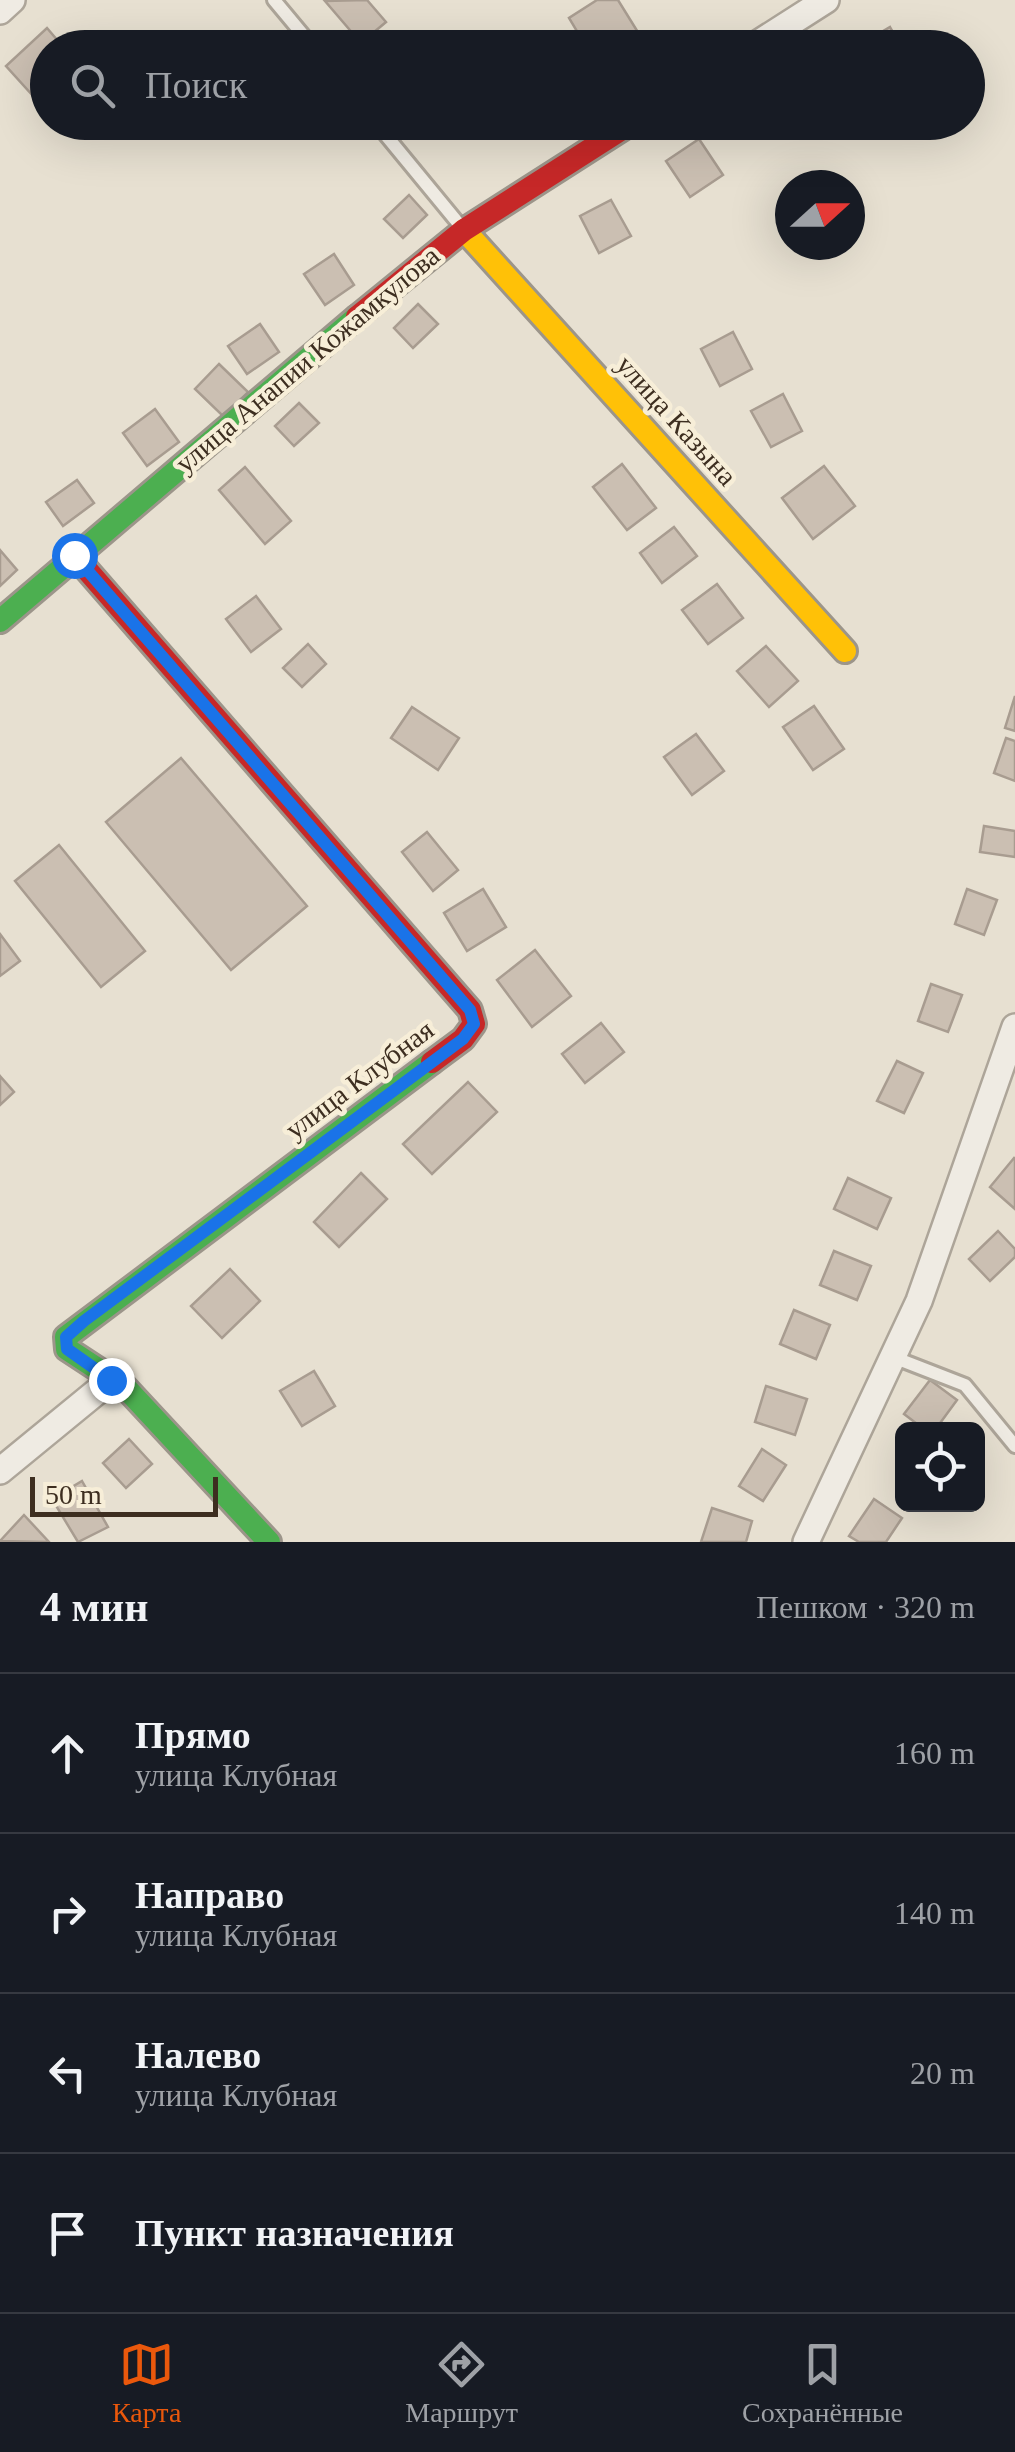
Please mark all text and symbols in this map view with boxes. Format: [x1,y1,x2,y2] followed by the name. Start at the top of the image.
[30,30,985,140] search box
[65,58,120,113] icon: search
[145,64,247,106] text: Поиск
[775,170,865,260] north arrow
[169,240,446,479] street label: улица Анапии Кожамкулова
[610,349,743,492] street label: улица Казына
[52,533,98,579] route start
[279,1014,439,1145] street label: улица Клубная
[89,1358,135,1404] route end
[895,1422,985,1512] map controls
[895,1422,985,1512] button: locate
[30,1472,218,1516] scale bar
[45,1479,102,1510] text: 50 m
[40,1584,149,1630] text: 4 мин
[756,1589,975,1625] text: Пешком · 320 m
[135,1714,251,1756] text: Прямо
[40,1726,95,1781] icon: ahead
[894,1735,975,1771] text: 160 m
[135,1757,337,1793] text: улица Клубная
[135,1874,284,1916] text: Направо
[40,1886,95,1941] icon: right
[894,1895,975,1931] text: 140 m
[135,1917,337,1953] text: улица Клубная
[135,2034,261,2076] text: Налево
[40,2046,95,2101] icon: left
[910,2055,975,2091] text: 20 m
[135,2077,337,2113] text: улица Клубная
[40,2206,95,2261] icon: arrive
[135,2212,454,2254] text: Пункт назначения
[112,2337,181,2429] tab: Карта
[405,2337,518,2429] tab: Маршрут
[742,2337,903,2429] tab: Сохранённые

